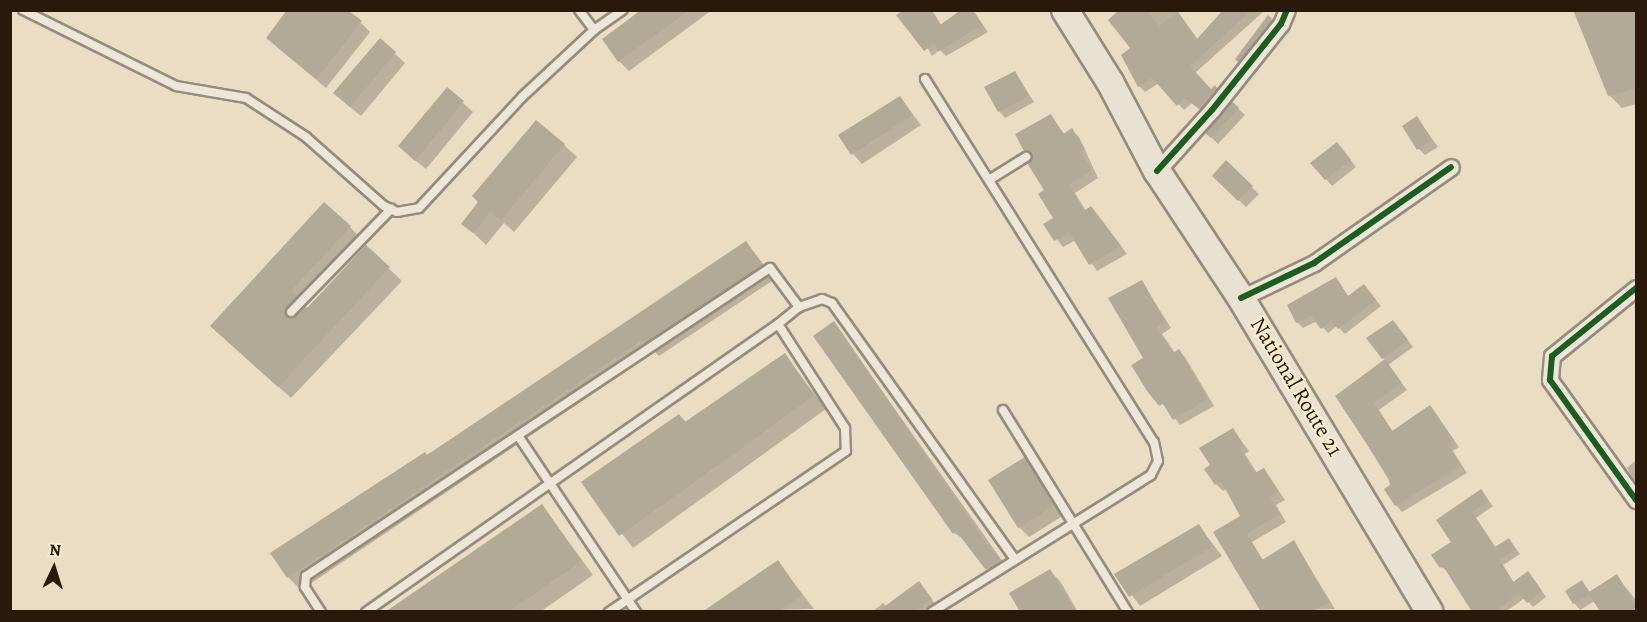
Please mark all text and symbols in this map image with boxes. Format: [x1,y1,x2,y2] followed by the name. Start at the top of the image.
[1244,313,1348,461] street label: National Route 21
[24,538,84,598] north arrow
[49,539,62,561] text: N

